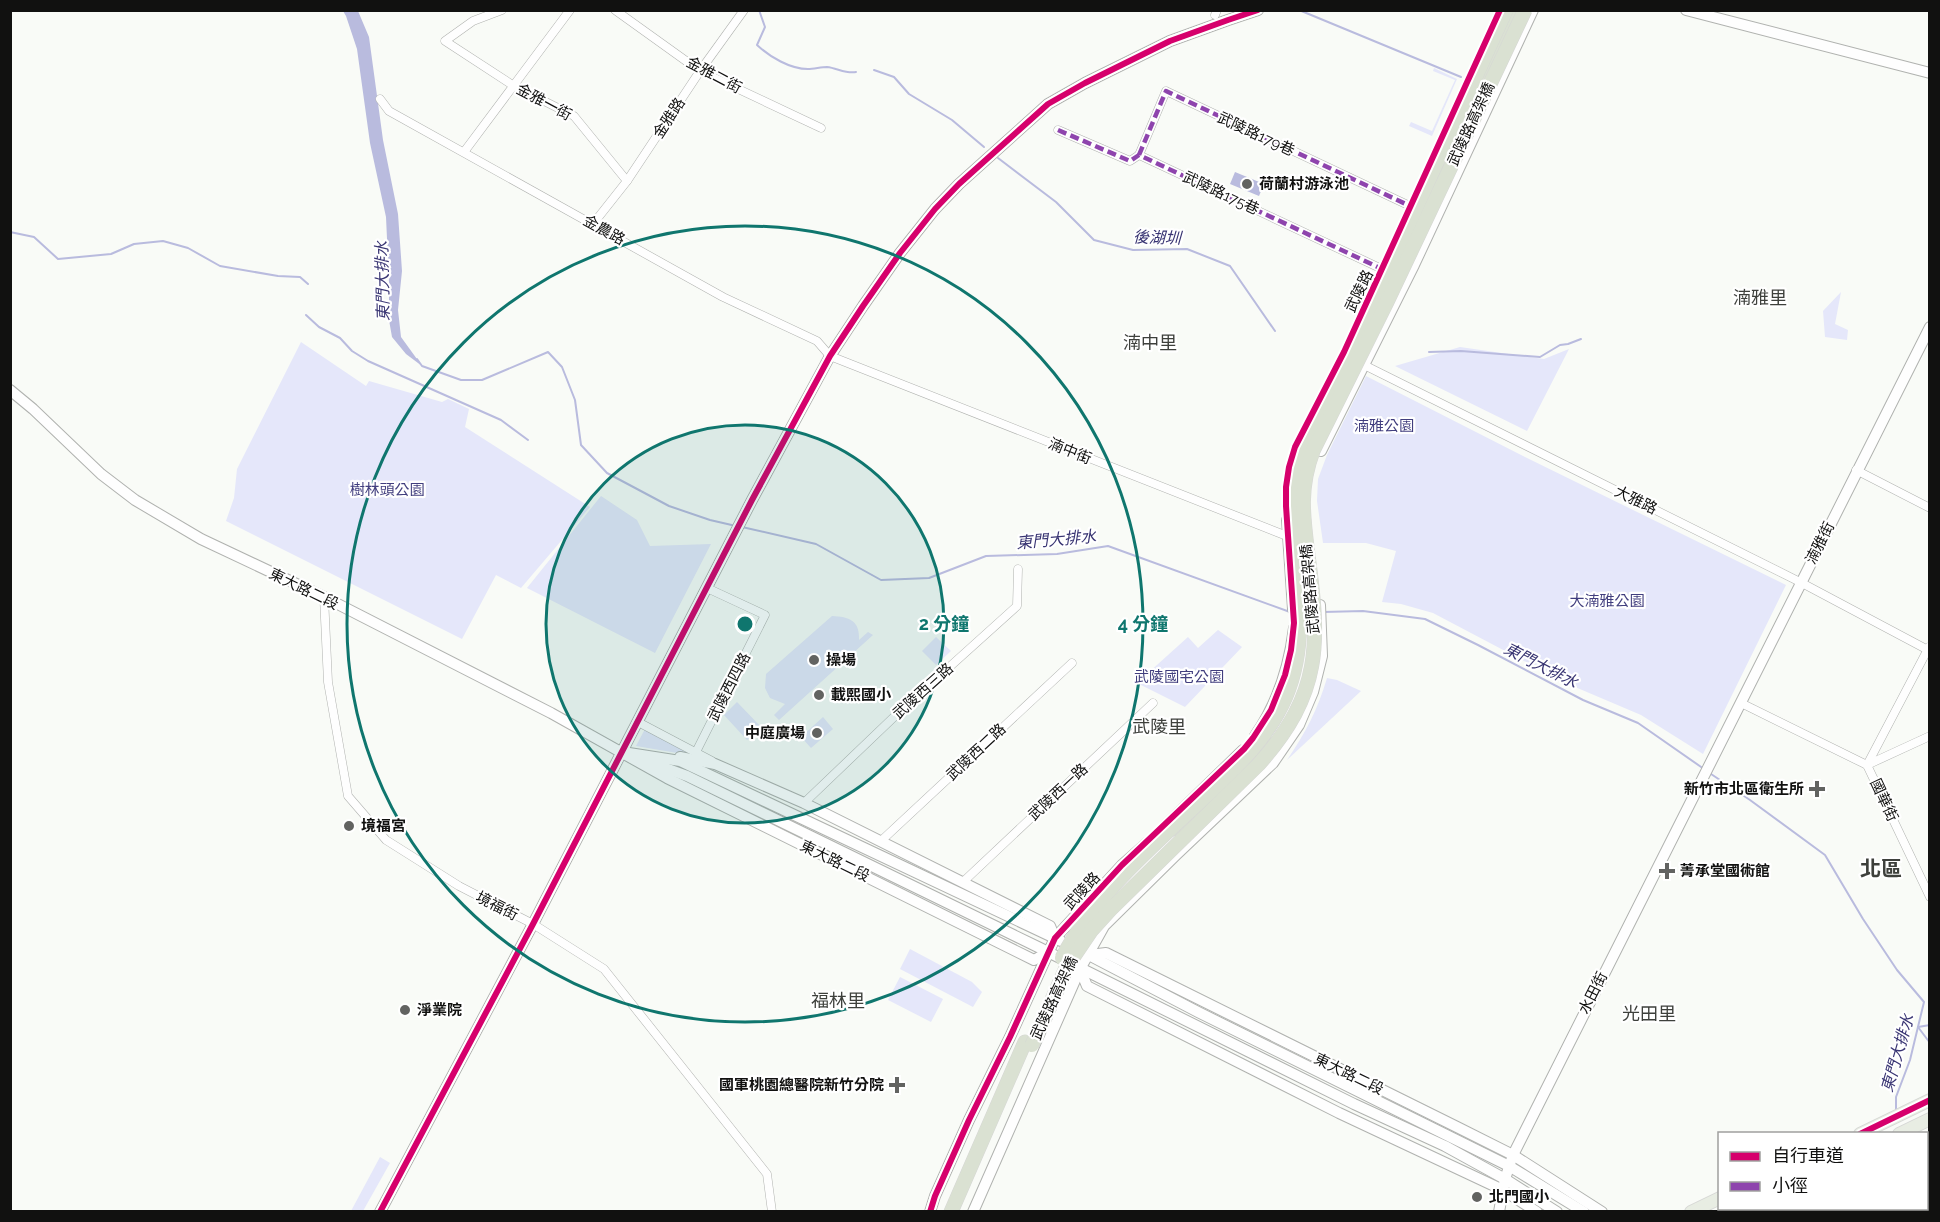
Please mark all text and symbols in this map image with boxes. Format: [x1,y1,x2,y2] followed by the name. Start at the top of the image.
[683,53,745,97] street label: 金雅二街
[1444,79,1498,169] street label: 武陵路高架橋
[513,80,575,124] street label: 金雅一街
[649,94,689,142] street label: 金雅路
[1215,108,1297,160] street label: 武陵路179巷
[1180,167,1262,219] street label: 武陵路175巷
[1259,175,1349,193] place label: 荷蘭村游泳池
[1240,177,1254,191] marker: 荷蘭村游泳池
[580,211,628,249] street label: 金農路
[1133,227,1183,248] water label: 後湖圳
[372,240,393,321] water label: 東門大排水
[1341,267,1377,315] street label: 武陵路
[1733,287,1787,308] district label: 湳雅里
[1123,332,1177,353] district label: 湳中里
[1354,417,1414,435] park label: 湳雅公園
[1046,434,1094,468] street label: 湳中街
[349,481,425,499] park label: 樹林頭公園
[1612,482,1660,518] street label: 大雅路
[1802,519,1838,567] street label: 湳雅街
[1015,526,1098,552] water label: 東門大排水
[1297,543,1323,635] street label: 武陵路高架橋
[266,564,342,614] street label: 東大路二段
[1569,592,1645,610] park label: 大湳雅公園
[919,613,969,634] text: 2 分鐘
[1118,613,1168,634] text: 4 分鐘
[735,614,755,634] centre of rings
[1501,639,1582,693] water label: 東門大排水
[704,649,754,725] street label: 武陵西四路
[826,651,856,669] place label: 操場
[807,653,821,667] marker: 操場
[889,659,957,723] street label: 武陵西三路
[1134,668,1224,686] park label: 武陵國宅公園
[831,686,892,704] place label: 載熙國小
[812,688,826,702] marker: 載熙國小
[1132,716,1186,737] district label: 武陵里
[942,720,1010,784] street label: 武陵西二路
[745,724,805,742] place label: 中庭廣場
[810,726,824,740] marker: 中庭廣場
[1024,760,1092,824] street label: 武陵西一路
[1866,776,1902,824] street label: 國華街
[1684,780,1804,798] place label: 新竹市北區衛生所
[1808,780,1826,798] marker: 新竹市北區衛生所
[361,817,406,835] place label: 境福宮
[342,819,356,833] marker: 境福宮
[797,836,873,886] street label: 東大路二段
[1860,856,1902,881] district label: 北區
[1658,862,1676,880] marker: 菁承堂國術館
[1680,862,1770,880] place label: 菁承堂國術館
[1060,868,1104,914] street label: 武陵路
[473,888,521,924] street label: 境福街
[1027,953,1081,1043] street label: 武陵路高架橋
[1575,969,1611,1017] street label: 水田街
[811,990,865,1011] district label: 福林里
[417,1001,462,1019] place label: 淨業院
[398,1003,412,1017] marker: 淨業院
[1622,1003,1676,1024] district label: 光田里
[1877,1011,1918,1094] water label: 東門大排水
[1311,1049,1387,1099] street label: 東大路二段
[719,1076,884,1094] place label: 國軍桃園總醫院新竹分院
[888,1076,906,1094] marker: 國軍桃園總醫院新竹分院
[1718,1132,1928,1210] legend
[1772,1145,1844,1166] text: 自行車道
[1772,1175,1808,1196] text: 小徑
[1489,1188,1550,1206] place label: 北門國小
[1470,1190,1484,1204] marker: 北門國小

